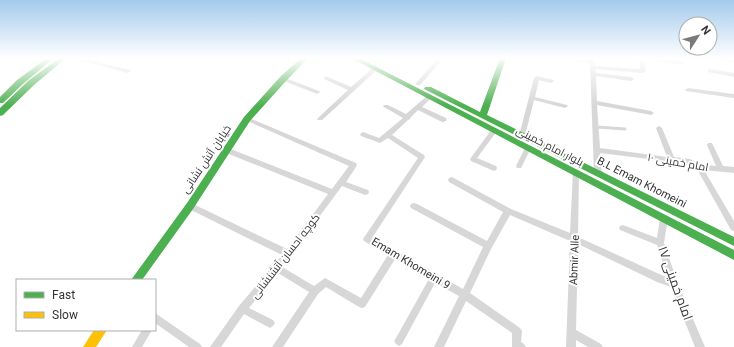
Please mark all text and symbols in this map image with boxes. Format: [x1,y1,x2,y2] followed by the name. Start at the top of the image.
[678,16,718,56] north arrow
[698,23,713,38] text: N
[179,123,234,196] street label: خیابان آتش نشانی
[513,124,586,170] street label: بلوار امام خمینی
[646,151,709,175] street label: امام خمینی ۱۰
[595,154,689,211] street label: B.L Emam Khomeini
[248,211,323,301] street label: کوچه احسان آتشنشانی
[567,234,582,285] street label: Abmir Alle
[369,235,452,292] street label: Emam Khomeini 9
[653,244,696,323] street label: امام خمینی ۱۷
[16,279,156,331] legend
[52,288,75,302] text: Fast
[52,308,78,322] text: Slow

